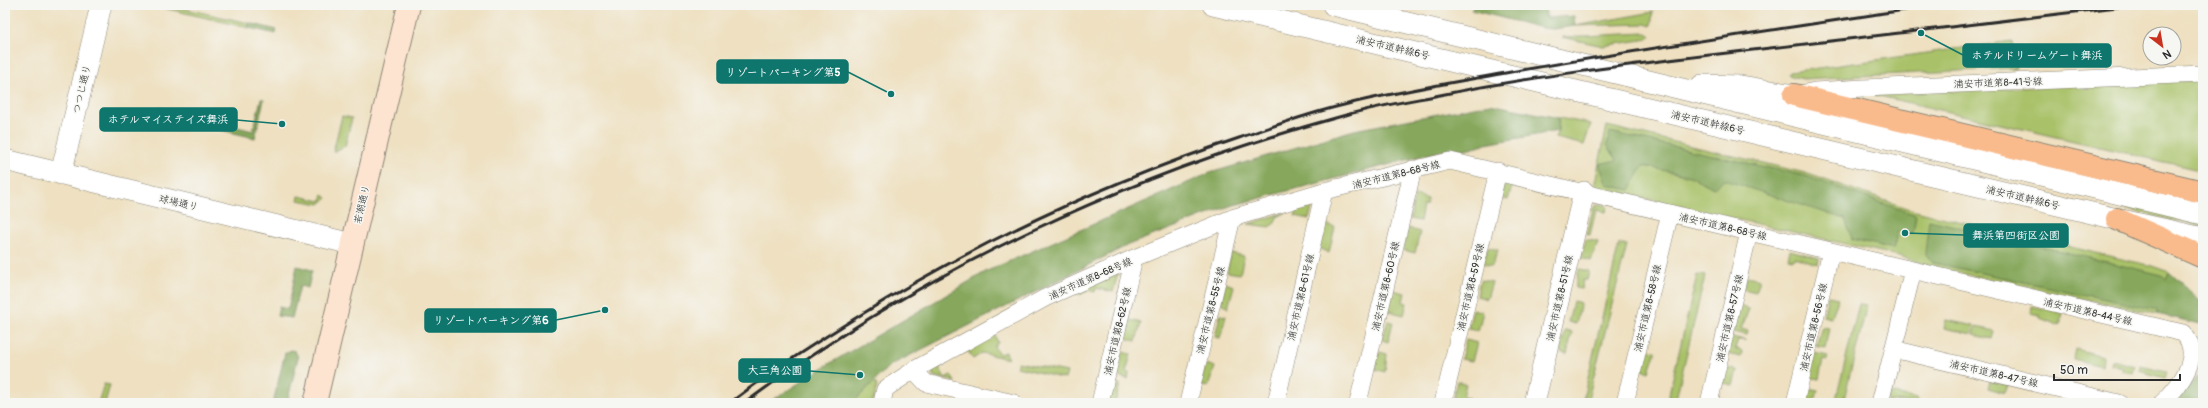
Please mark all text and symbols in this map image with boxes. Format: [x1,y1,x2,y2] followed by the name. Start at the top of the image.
[2142,26,2182,66] north arrow
[1354,34,1431,62] street label: 浦安市道幹線6号
[1963,44,2111,67] callout: ホテルドリームゲート舞浜
[2160,47,2173,62] text: N
[1972,49,2102,62] text: ホテルドリームゲート舞浜
[717,60,848,83] callout: リゾートパーキング第5
[71,64,93,115] street label: つつじ通り
[725,66,841,79] text: リゾートパーキング第5
[1953,75,2043,91] street label: 浦安市道第8-41号線
[100,108,237,131] callout: ホテルマイステイズ舞浜
[1669,109,1746,137] street label: 浦安市道幹線6号
[108,113,228,126] text: ホテルマイステイズ舞浜
[1351,158,1441,192] street label: 浦安市道第8-68号線
[352,183,372,225] street label: 若潮通り
[1984,184,2061,212] street label: 浦安市道幹線6号
[158,193,200,213] street label: 球場通り
[1677,211,1768,243] street label: 浦安市道第8-68号線
[1964,224,2068,247] callout: 舞浜第四街区公園
[1972,229,2060,242] text: 舞浜第四街区公園
[1370,240,1402,332] street label: 浦安市道第8-60号線
[1455,242,1487,332] street label: 浦安市道第8-59号線
[1285,253,1317,342] street label: 浦安市道第8-61号線
[1544,254,1576,343] street label: 浦安市道第8-51号線
[1047,255,1134,303] street label: 浦安市道第8-68号線
[1632,263,1664,353] street label: 浦安市道第8-58号線
[1194,265,1228,355] street label: 浦安市道第8-55号線
[1714,273,1746,363] street label: 浦安市道第8-57号線
[1798,282,1830,373] street label: 浦安市道第8-56号線
[1102,286,1134,377] street label: 浦安市道第8-62号線
[2042,296,2133,328] street label: 浦安市道第8-44号線
[425,309,556,332] callout: リゾートパーキング第6
[433,314,549,327] text: リゾートパーキング第6
[2054,356,2180,382] scale bar
[1948,358,2039,390] street label: 浦安市道第8-47号線
[739,359,810,382] callout: 大三角公園
[2060,363,2088,378] text: 50 m
[748,364,803,377] text: 大三角公園

